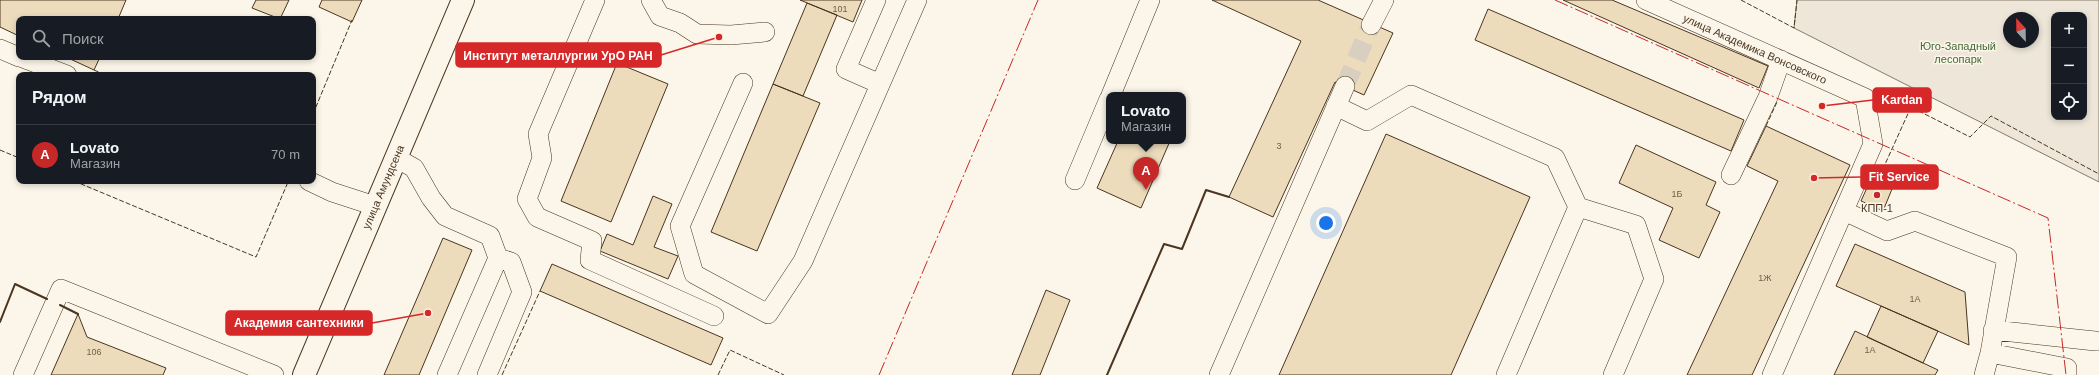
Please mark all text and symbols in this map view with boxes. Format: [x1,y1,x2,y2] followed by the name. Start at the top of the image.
[832,4,848,14] house number: 101
[1681,12,1829,86] street label: улица Академика Вонсовского
[2003,12,2039,48] north arrow
[2051,12,2087,120] map controls
[2051,12,2087,48] button: +
[16,16,316,60] search box
[30,27,52,49] icon: search
[62,30,104,47] text: Поиск
[1920,40,1996,65] park label: Юго-Западный лесопарк
[456,43,661,67] callout: Институт металлургии УрО РАН
[2051,48,2087,84] button: −
[463,49,653,63] text: Институт металлургии УрО РАН
[2051,84,2087,120] button: locate
[32,88,87,107] text: Рядом
[1873,88,1931,112] callout: Kardan
[1106,92,1186,144] popup
[1881,93,1923,107] text: Kardan
[1121,102,1170,119] text: Lovato
[1121,119,1171,134] text: Магазин
[70,139,119,156] text: Lovato
[1276,141,1282,151] house number: 3
[360,142,406,231] street label: улица Амундсена
[40,147,50,162] text: A
[271,147,300,162] text: 70 m
[70,156,120,171] text: Магазин
[1133,157,1159,190] pin: A
[1861,165,1938,189] callout: Fit Service
[1869,170,1930,184] text: Fit Service
[1672,189,1683,199] house number: 1Б
[1872,190,1882,200] marker: КПП-1
[1861,202,1893,214] place label: КПП-1
[1316,213,1336,233] your location
[1758,273,1772,283] house number: 1Ж
[1909,294,1921,304] house number: 1А
[226,311,372,335] callout: Академия сантехники
[234,316,364,330] text: Академия сантехники
[1864,345,1876,355] house number: 1А
[86,347,102,357] house number: 106

